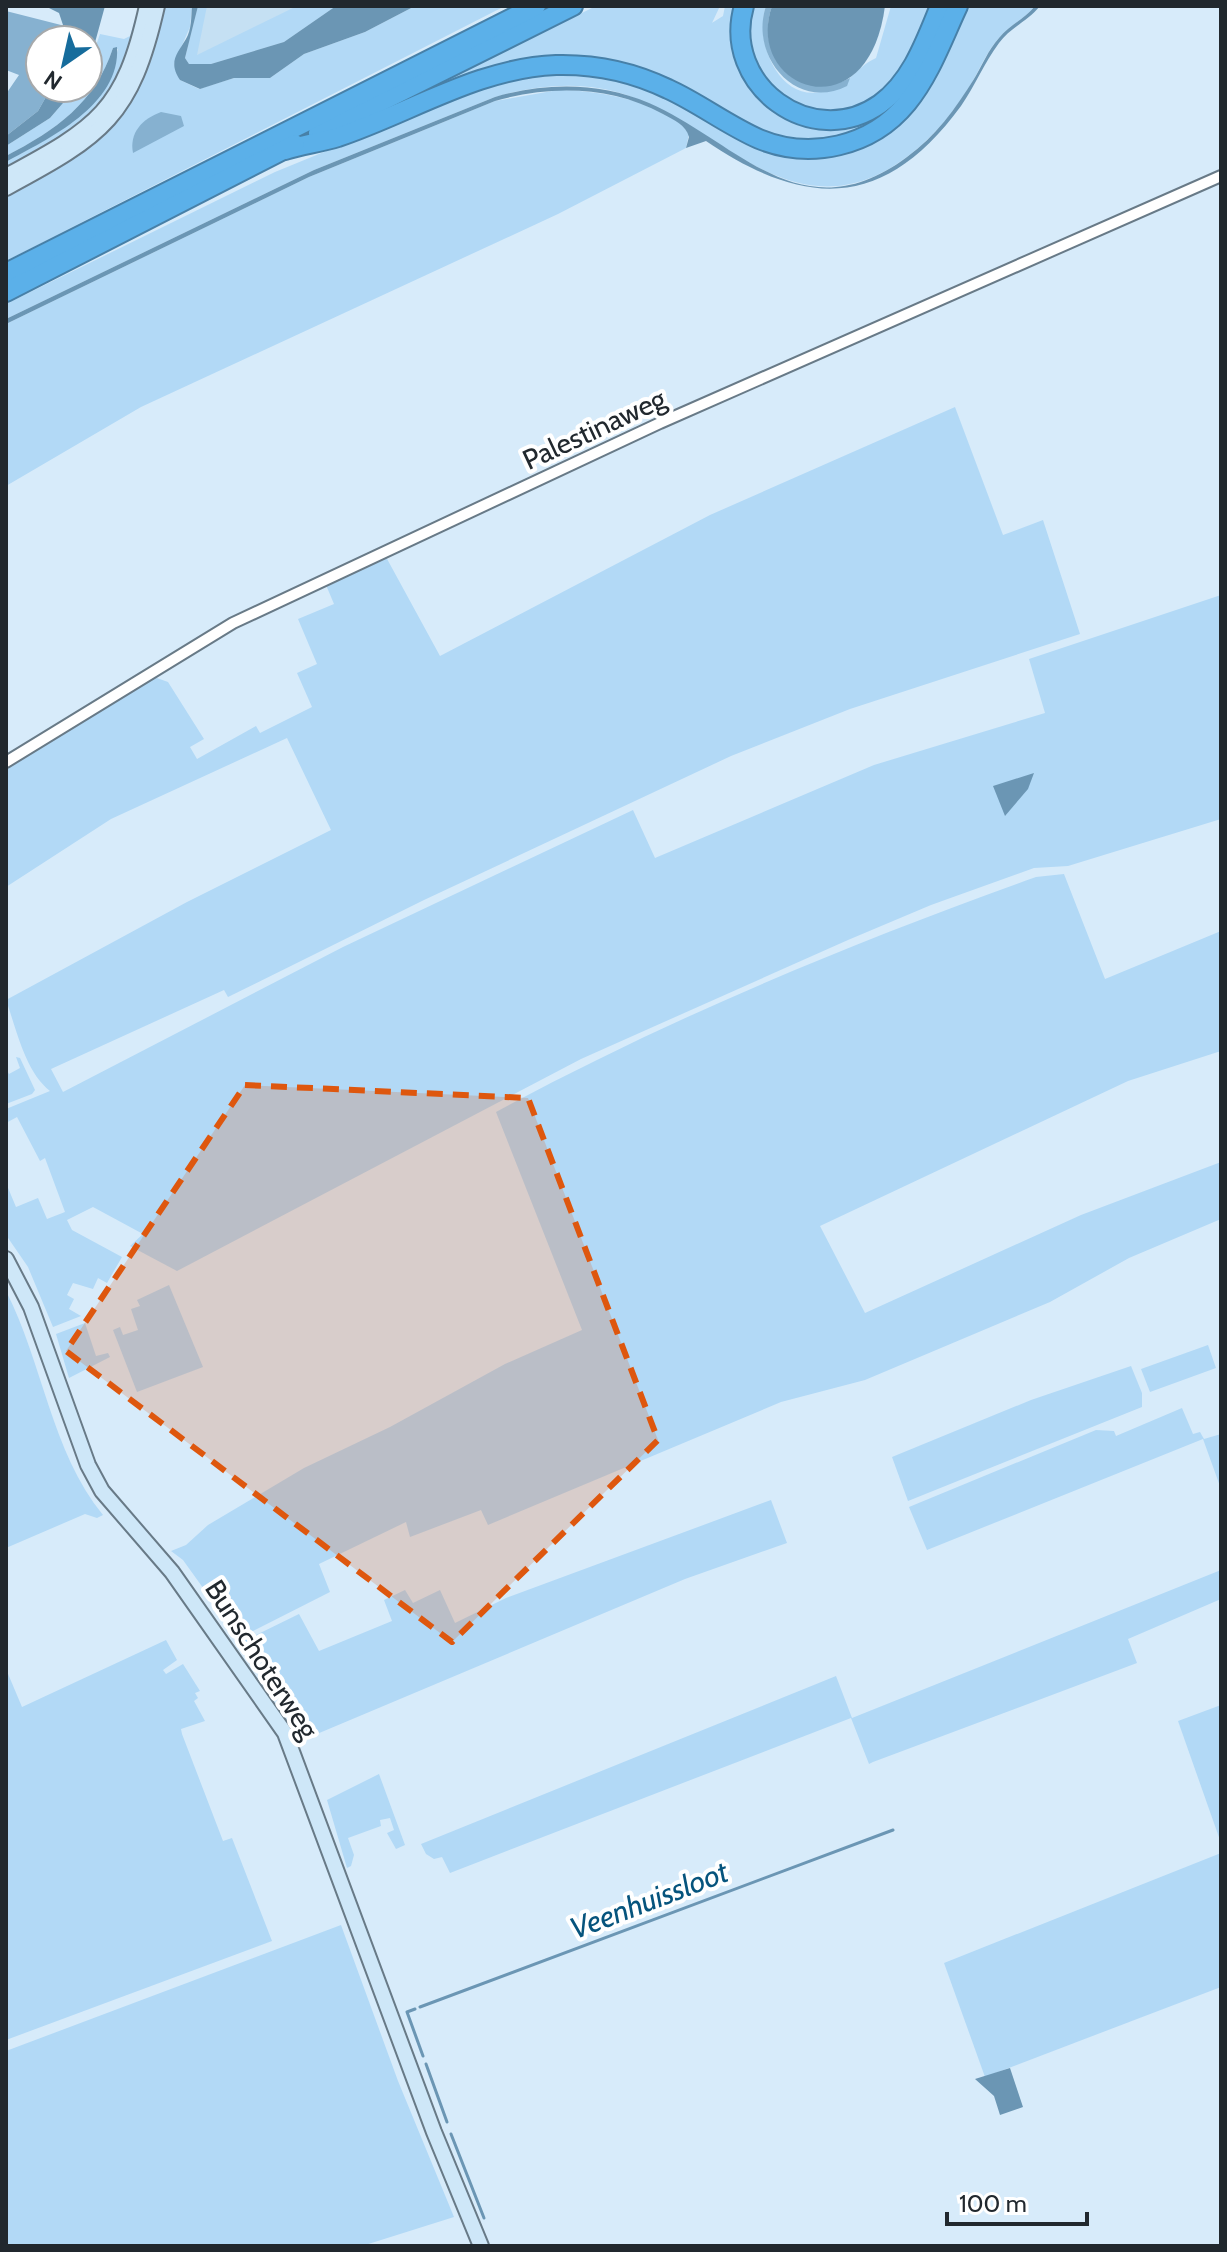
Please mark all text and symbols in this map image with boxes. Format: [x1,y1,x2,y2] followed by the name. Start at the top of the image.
[24,24,104,104] north arrow
[39,65,67,96] text: N
[517,381,672,477] street label: Palestinaweg
[198,1573,327,1746] street label: Bunschoterweg
[565,1853,734,1947] water label: Veenhuissloot
[947,2176,1087,2226] scale bar
[959,2189,1027,2218] text: 100 m

